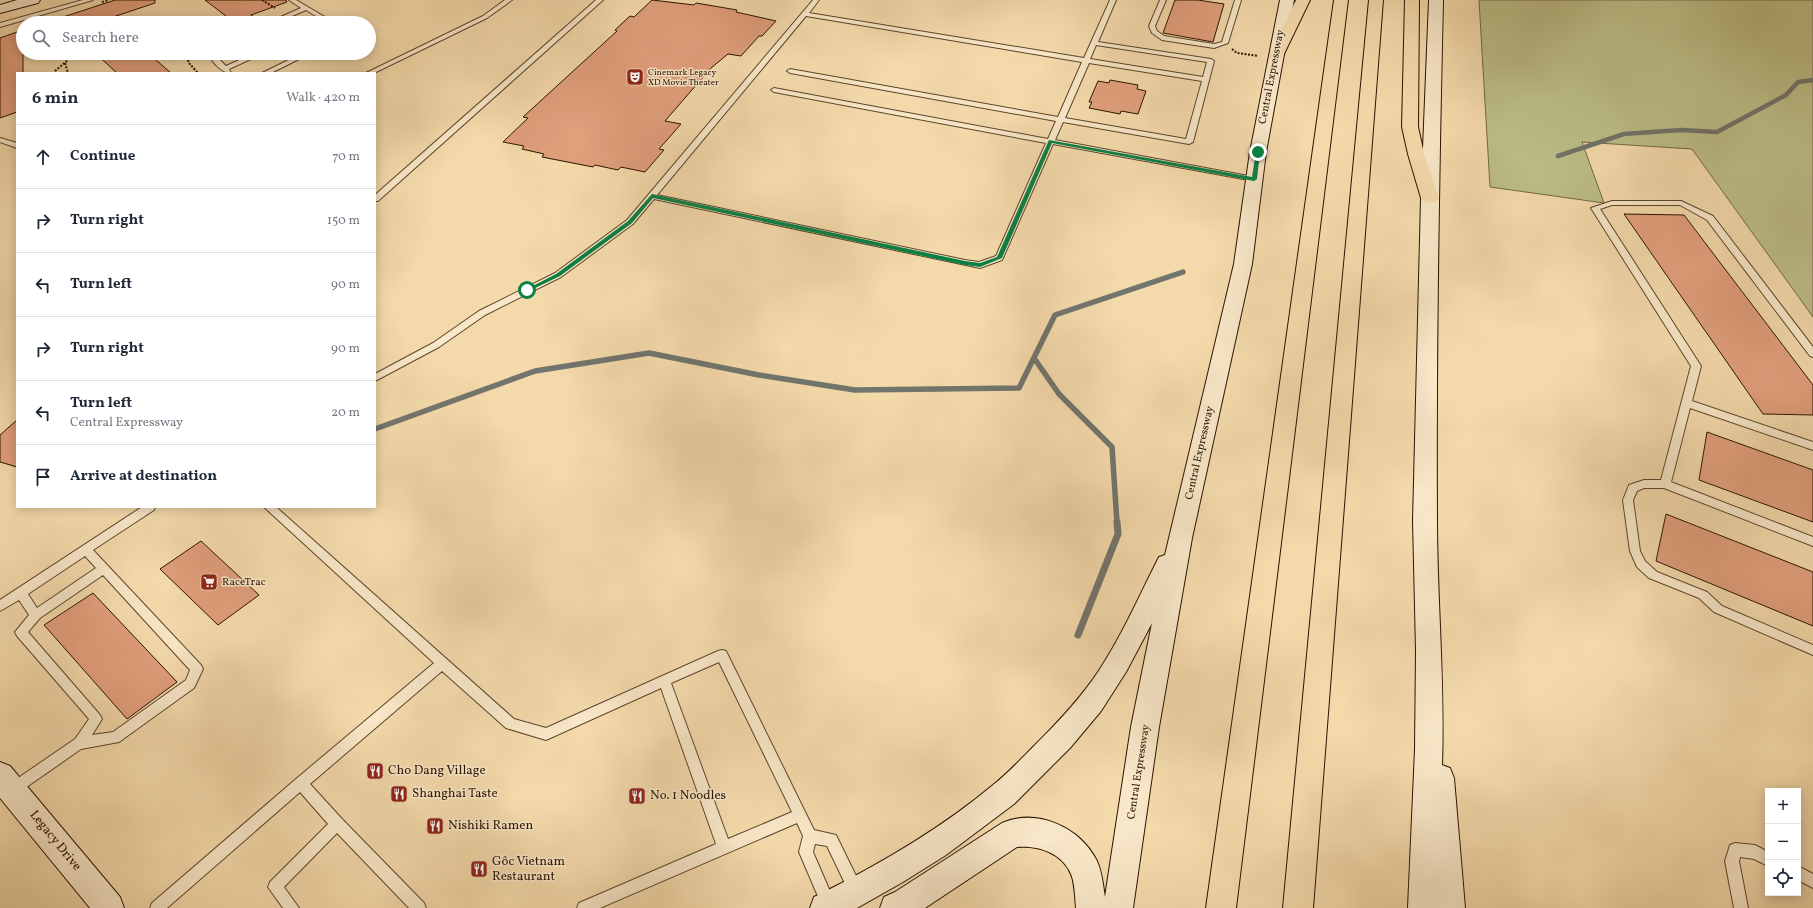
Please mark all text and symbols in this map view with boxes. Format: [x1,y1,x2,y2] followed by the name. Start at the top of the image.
[16,16,376,60] search box
[30,27,52,49] icon: search
[62,28,139,49] text: Search here
[1256,29,1288,125] street label: Central Expressway
[648,66,719,89] place label: Cinemark Legacy XD Movie Theater
[625,67,645,87] theatre icon: Cinemark Legacy XD Movie Theater
[32,87,78,110] text: 6 min
[286,89,360,107] text: Walk · 420 m
[1249,143,1267,161] route end
[32,146,54,168] icon: ahead
[70,146,135,167] text: Continue
[332,148,360,166] text: 70 m
[32,210,54,232] icon: right
[70,210,144,231] text: Turn right
[327,212,360,230] text: 150 m
[32,274,54,296] icon: left
[70,274,132,295] text: Turn left
[331,276,360,294] text: 90 m
[518,281,536,299] route start
[32,338,54,360] icon: right
[70,338,144,359] text: Turn right
[331,340,360,358] text: 90 m
[70,393,132,414] text: Turn left
[32,402,54,424] icon: left
[331,404,360,422] text: 20 m
[1182,405,1218,501] street label: Central Expressway
[70,414,183,432] text: Central Expressway
[32,466,54,488] icon: arrive
[70,466,217,487] text: Arrive at destination
[199,572,219,592] supermarket icon: RaceTrac
[222,575,266,590] place label: RaceTrac
[1124,724,1154,820] street label: Central Expressway
[365,761,385,781] restaurant icon: Cho Dang Village
[388,762,486,780] place label: Cho Dang Village
[389,784,409,804] restaurant icon: Shanghai Taste
[412,785,498,803] place label: Shanghai Taste
[627,786,647,806] restaurant icon: No. 1 Noodles
[650,787,727,805] place label: No. 1 Noodles
[1765,788,1801,896] map controls
[1765,788,1801,824] button: +
[25,807,85,875] street label: Legacy Drive
[425,816,445,836] restaurant icon: Nishiki Ramen
[448,817,533,835] place label: Nishiki Ramen
[1765,824,1801,860] button: −
[492,853,566,886] place label: Gôc Vietnam Restaurant
[469,859,489,879] restaurant icon: Gôc Vietnam Restaurant
[1765,860,1801,896] button: locate

